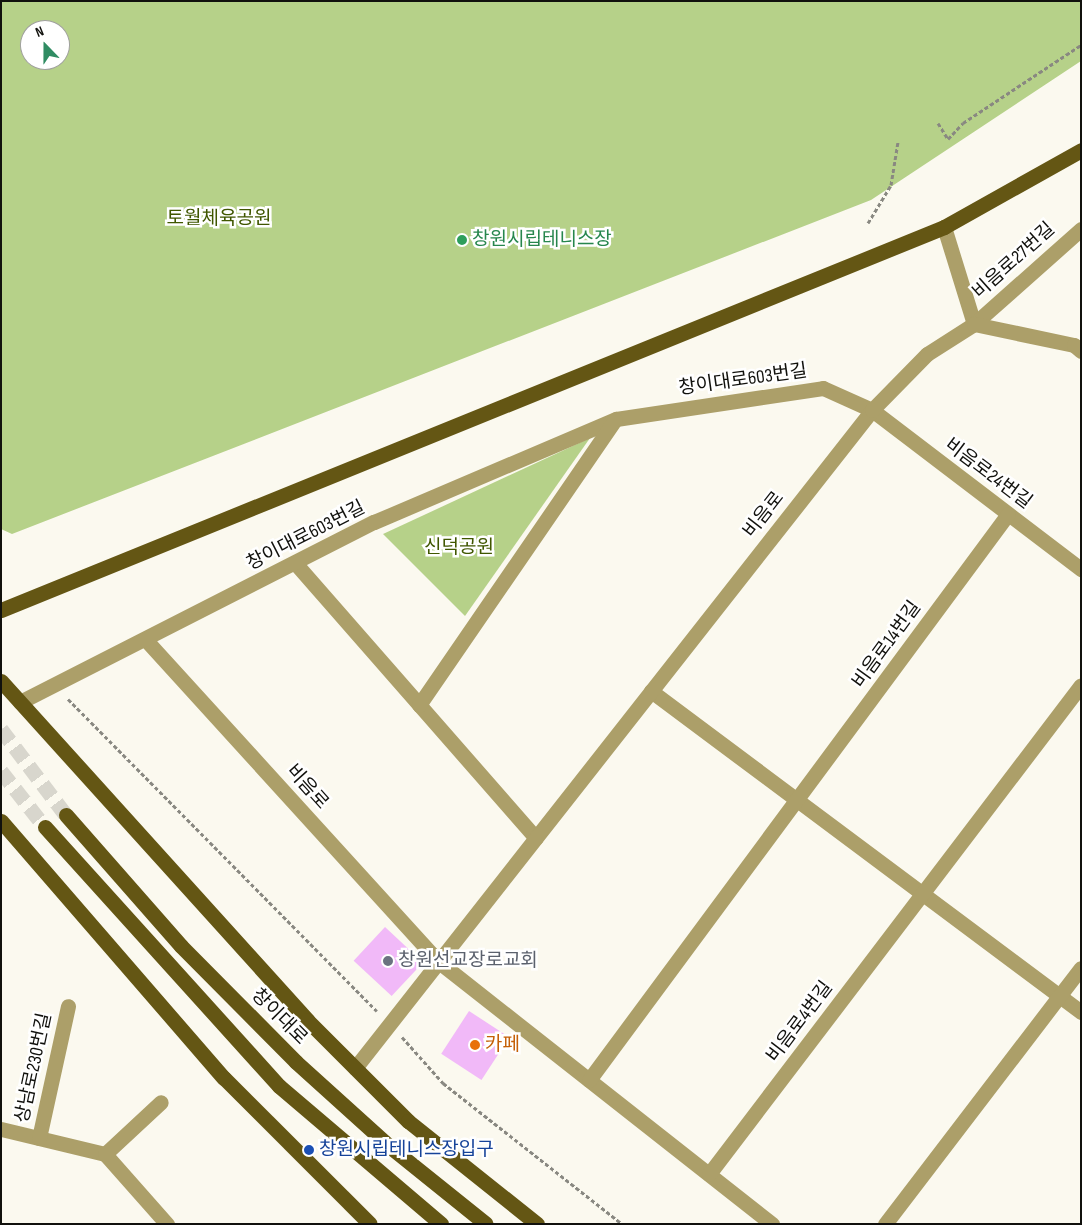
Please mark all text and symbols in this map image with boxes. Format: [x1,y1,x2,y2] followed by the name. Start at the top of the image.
[20,20,70,70] north arrow
[33,22,46,41] text: N
[167,208,271,230] park label: 토월체육공원
[968,218,1060,304] street label: 비음로27번길
[472,229,612,251] place label: 창원시립테니스장
[456,234,468,246] marker: 창원시립테니스장
[677,360,809,400] street label: 창이대로603번길
[940,434,1036,514] street label: 비음로24번길
[739,487,789,543] street label: 비음로
[243,496,369,576] street label: 창이대로603번길
[424,537,494,559] park label: 신덕공원
[848,597,926,693] street label: 비음로14번길
[281,760,333,814] street label: 비음로
[398,950,538,972] place label: 창원선교장로교회
[382,955,394,967] marker: 창원선교장로교회
[762,977,838,1067] street label: 비음로4번길
[246,984,312,1050] street label: 창이대로
[11,1011,57,1125] street label: 상남로230번길
[485,1034,520,1056] place label: 카페
[469,1039,481,1051] marker: 카페
[319,1139,494,1161] place label: 창원시립테니스장입구
[303,1144,315,1156] marker: 창원시립테니스장입구

